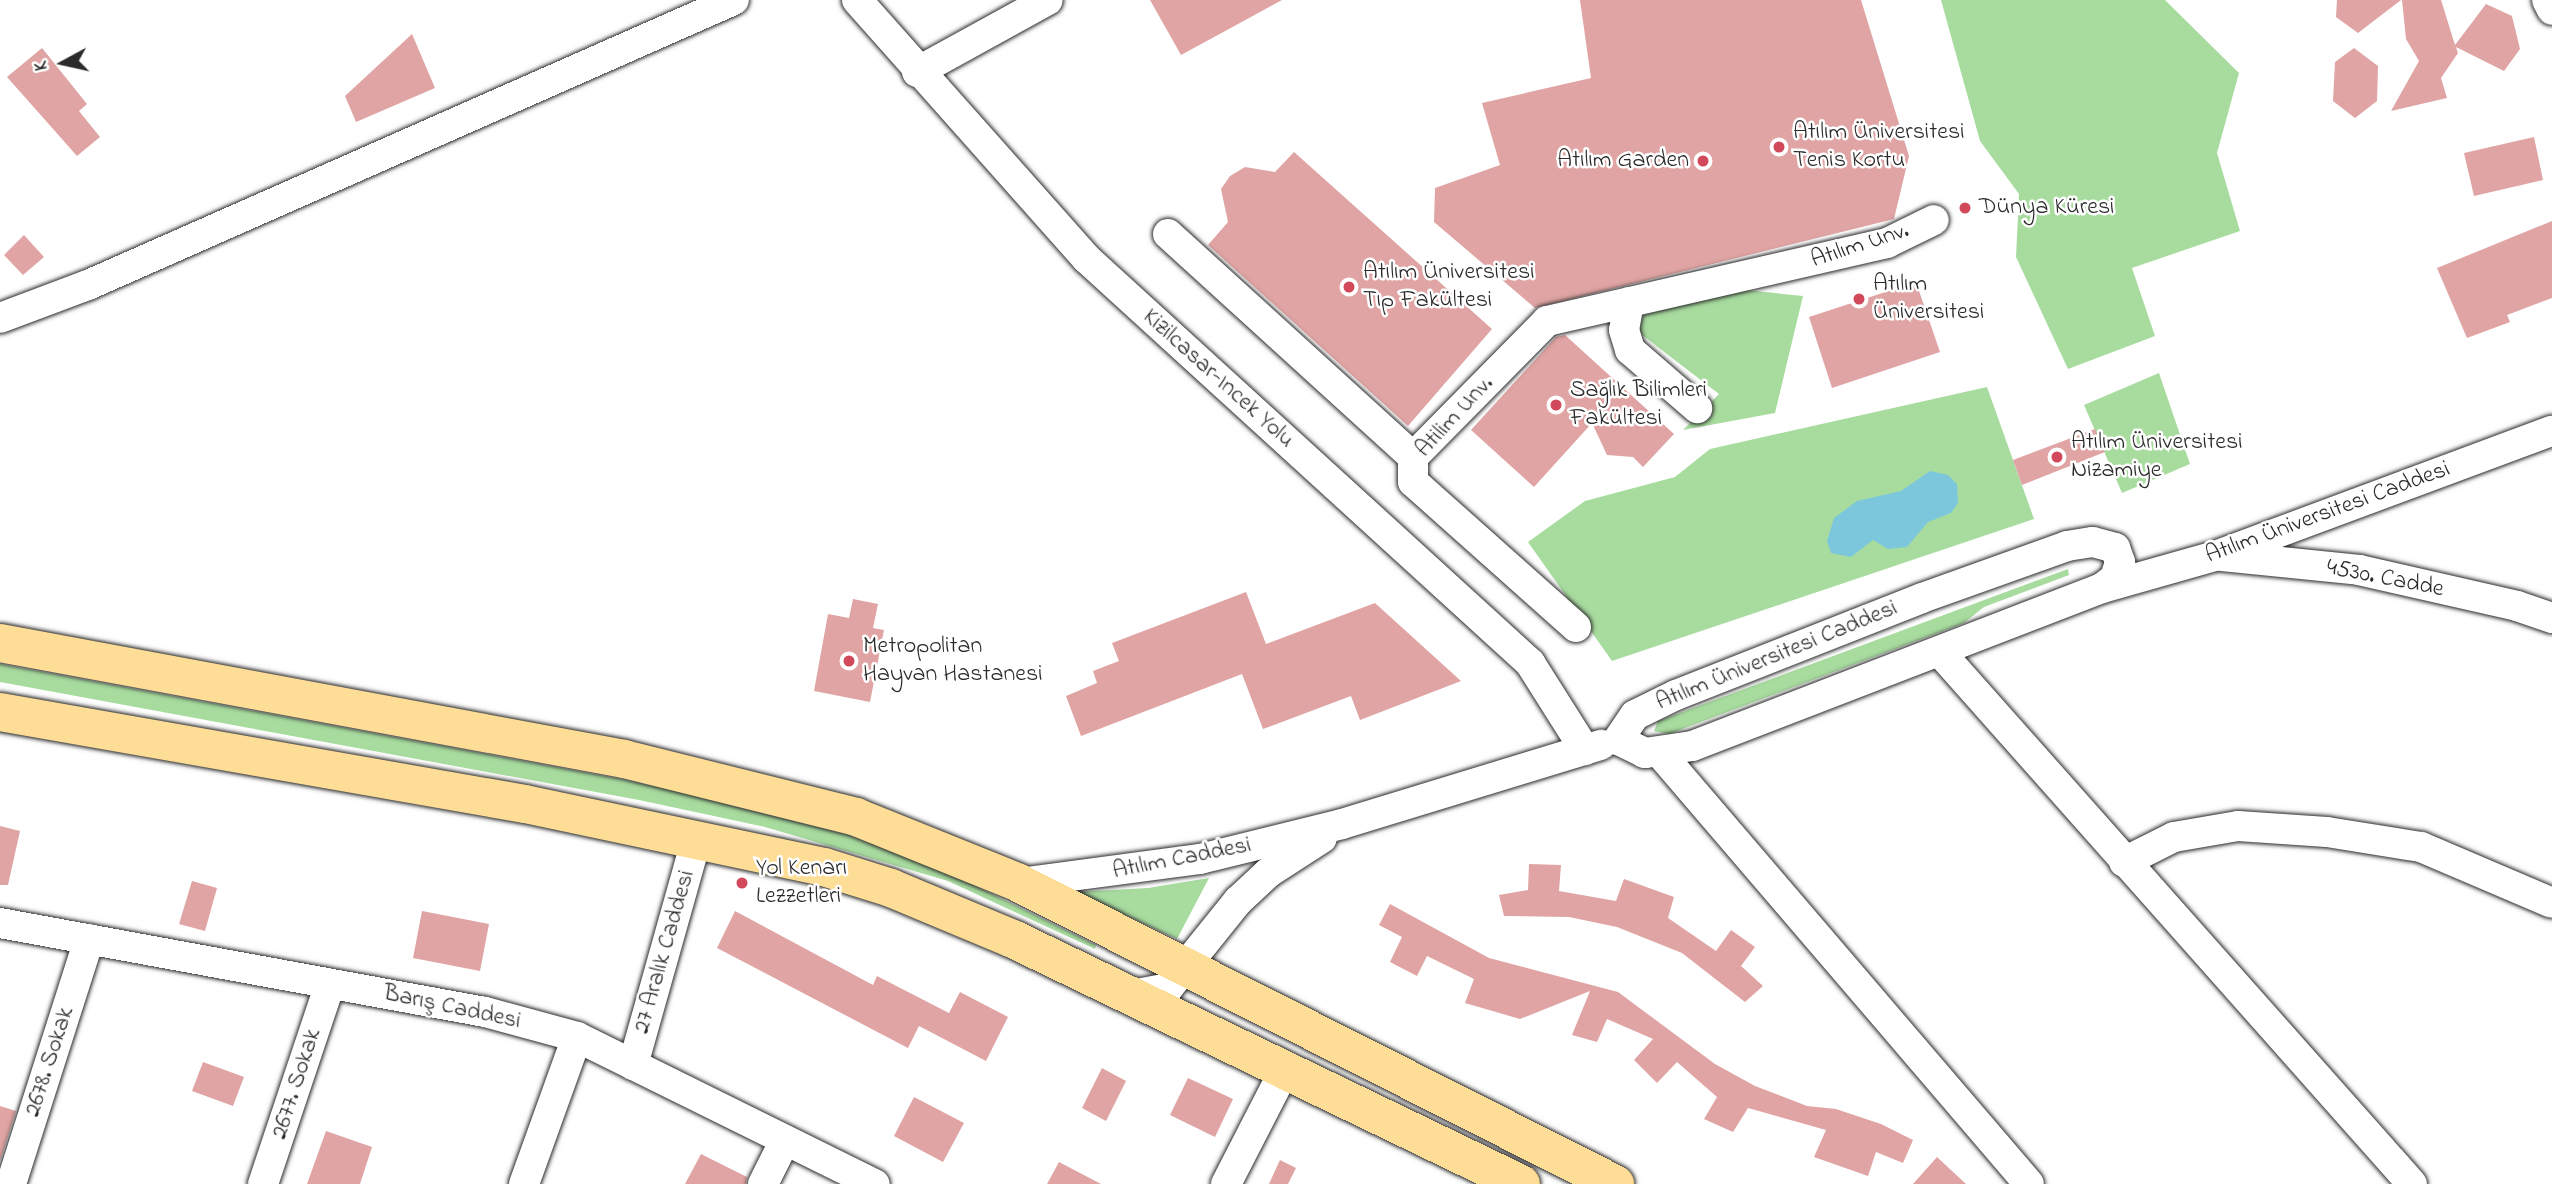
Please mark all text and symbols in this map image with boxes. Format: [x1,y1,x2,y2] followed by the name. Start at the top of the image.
[28,28,98,98] north arrow
[28,60,56,72] text: K
[1793,119,1965,175] place label: Atılım Üniversitesi Tenis Kortu
[1771,139,1787,155] marker: Atılım Üniversitesi Tenis Kortu
[1557,147,1689,175] place label: Atılım Garden
[1695,153,1711,169] marker: Atılım Garden
[1979,194,2114,222] place label: Dünya Küresi
[1957,200,1973,216] marker: Dünya Küresi
[1807,217,1913,275] street label: Atılım Unv.
[1363,259,1535,315] place label: Atılım Üniversitesi Tıp Fakültesi
[1873,271,1984,327] place label: Atılım Üniversitesi
[1341,279,1357,295] marker: Atılım Üniversitesi Tıp Fakültesi
[1851,291,1867,307] marker: Atılım Üniversitesi
[1136,303,1300,455] street label: Kizilcasar-Incek Yolu
[1410,370,1500,464] street label: Atilim Unv.
[1570,377,1707,433] place label: Sağlık Bilimleri Fakültesi
[1548,397,1564,413] marker: Sağlık Bilimleri Fakültesi
[2071,429,2243,485] place label: Atılım Üniversitesi Nizamiye
[2049,449,2065,465] marker: Atılım Üniversitesi Nizamiye
[2202,455,2454,571] street label: Atılım Üniversitesi Caddesi
[2324,554,2446,604] street label: 4530. Cadde
[1652,594,1902,718] street label: Atılım Üniversitesi Caddesi
[863,633,1043,689] place label: Metropolitan Hayvan Hastanesi
[841,653,857,669] marker: Metropolitan Hayvan Hastanesi
[1110,831,1254,887] street label: Atılım Caddesi
[756,855,847,911] place label: Yol Kenarı Lezzetleri
[628,867,702,1037] street label: 27 Aralık Caddesi
[734,875,750,891] marker: Yol Kenarı Lezzetleri
[381,979,523,1037] street label: Barış Caddesi
[19,1004,81,1120] street label: 2678. Sokak
[266,1025,328,1143] street label: 2677. Sokak

